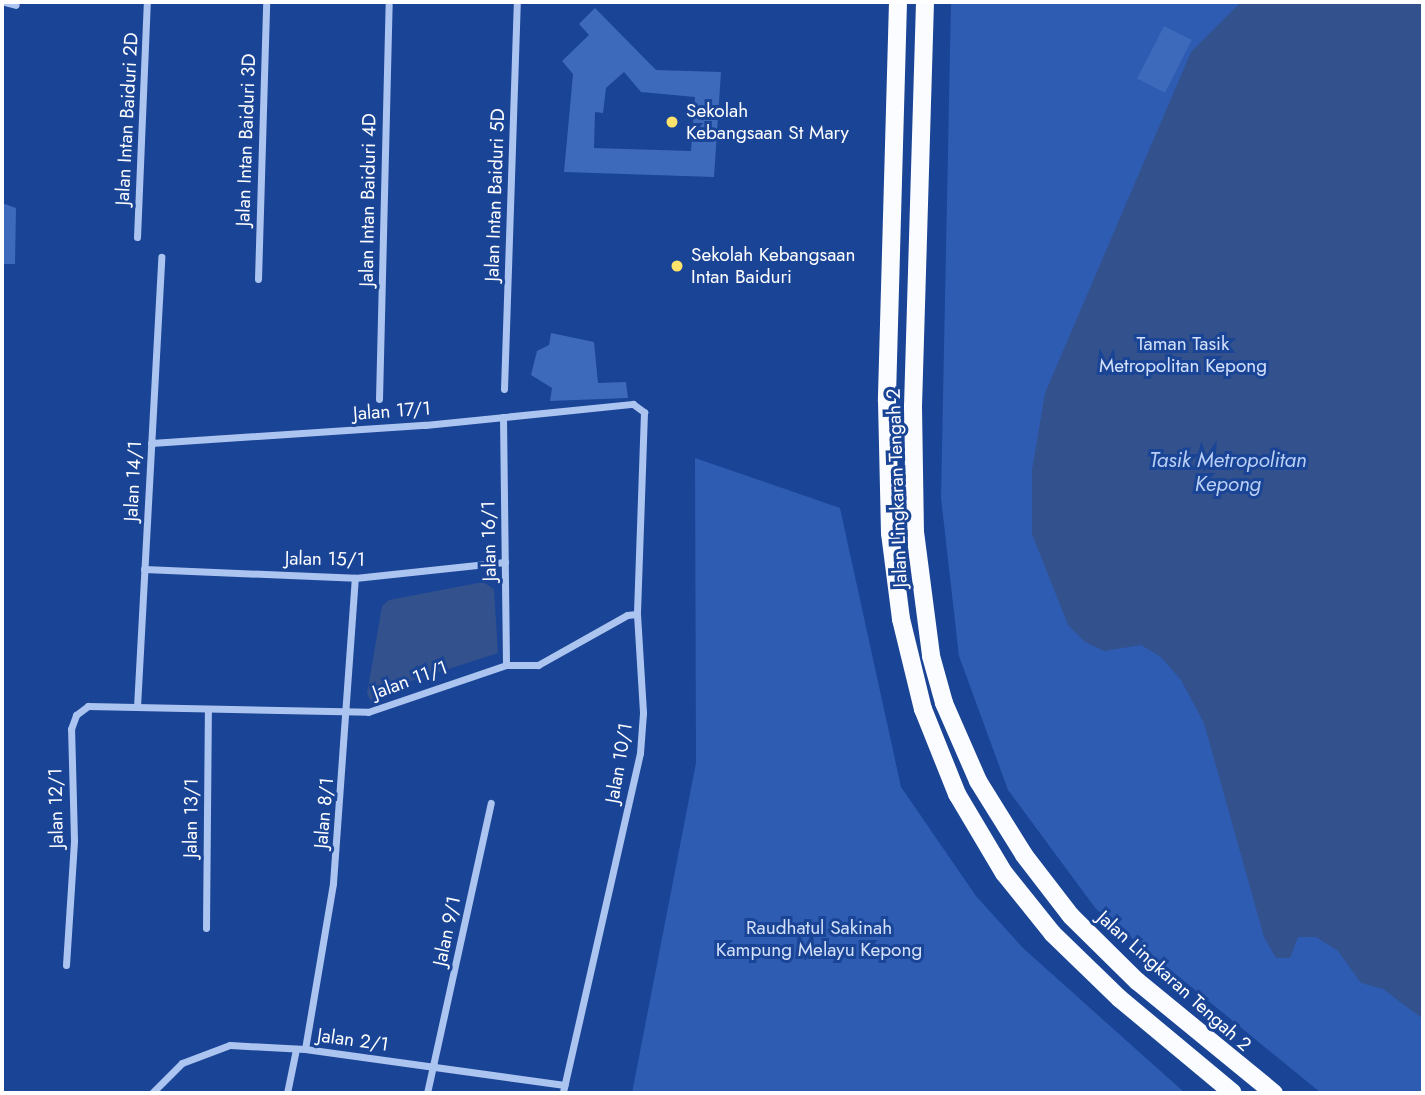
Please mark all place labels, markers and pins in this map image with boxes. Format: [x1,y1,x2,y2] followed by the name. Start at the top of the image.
[686,100,849,144] place label: Sekolah Kebangsaan St Mary
[664,114,680,130] marker: Sekolah Kebangsaan St Mary
[691,244,855,288] place label: Sekolah Kebangsaan Intan Baiduri
[669,258,685,274] marker: Sekolah Kebangsaan Intan Baiduri

